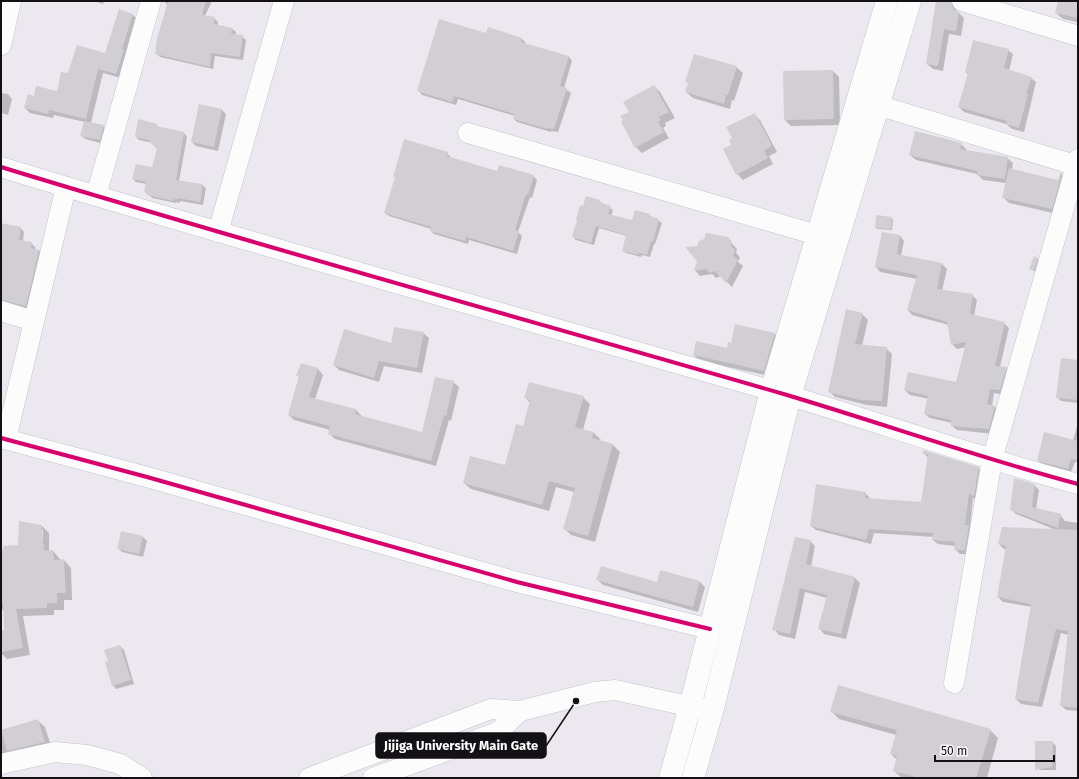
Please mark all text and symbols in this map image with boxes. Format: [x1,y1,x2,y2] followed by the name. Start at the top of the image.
[376,733,546,758] callout: Jijiga University Main Gate
[935,737,1054,763] scale bar
[383,738,538,753] text: Jijiga University Main Gate
[941,744,967,758] text: 50 m

